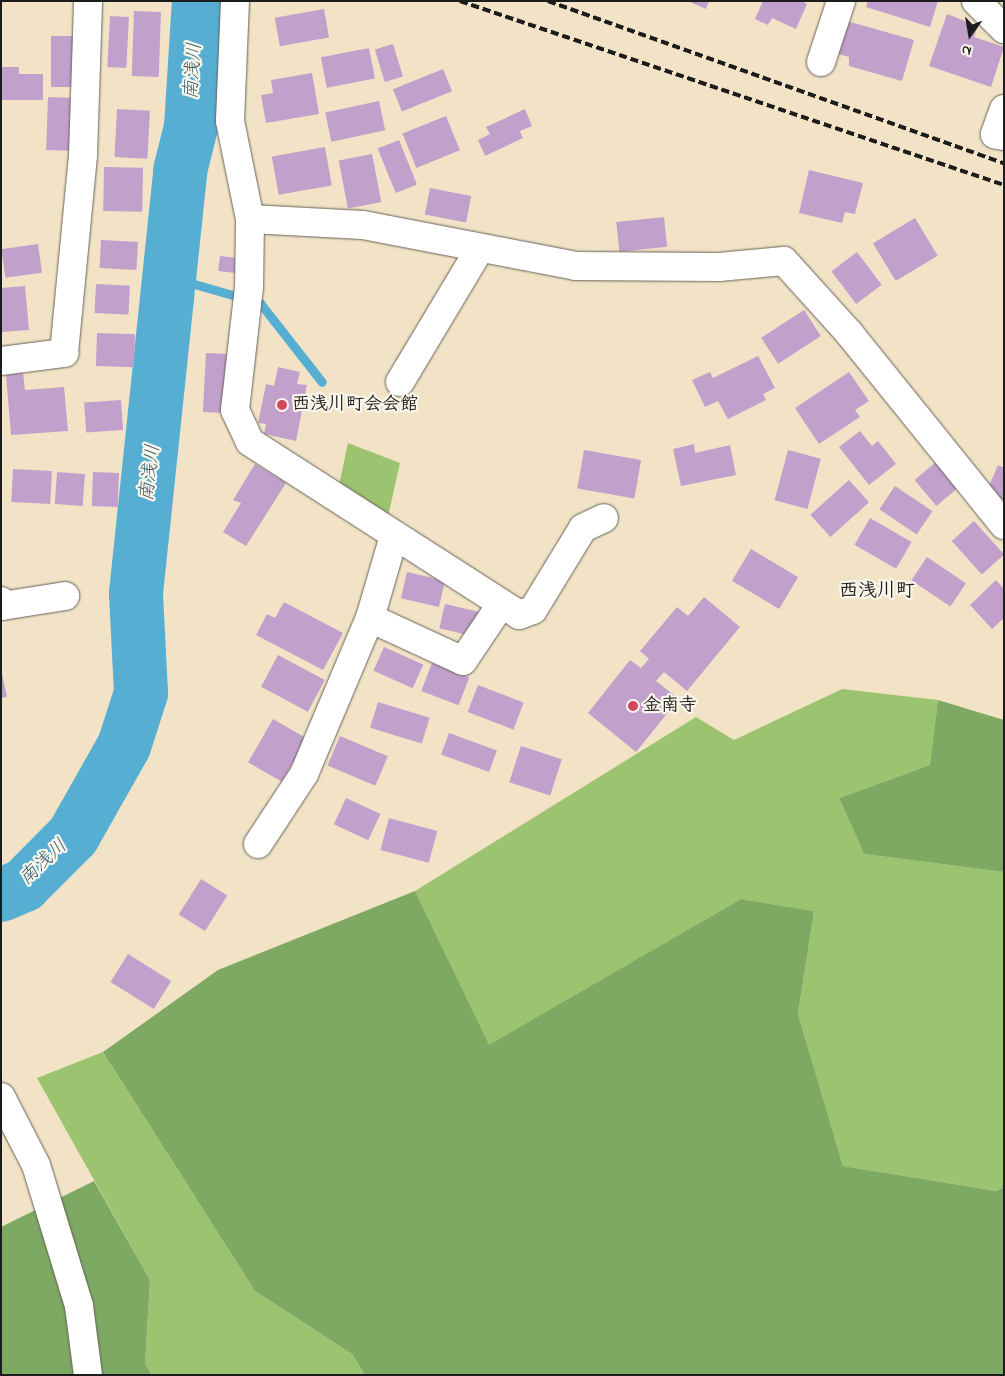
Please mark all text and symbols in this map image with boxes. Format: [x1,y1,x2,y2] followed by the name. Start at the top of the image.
[945,10,995,60] north arrow
[960,39,973,61] text: N
[181,42,207,100] water label: 南浅川
[292,394,418,416] place label: 西浅川町会会館
[276,399,288,411] marker: 西浅川町会会館
[136,443,166,503] water label: 南浅川
[839,581,915,603] district label: 西浅川町
[643,695,697,717] place label: 金南寺
[627,700,639,712] marker: 金南寺
[15,835,73,891] water label: 南浅川

